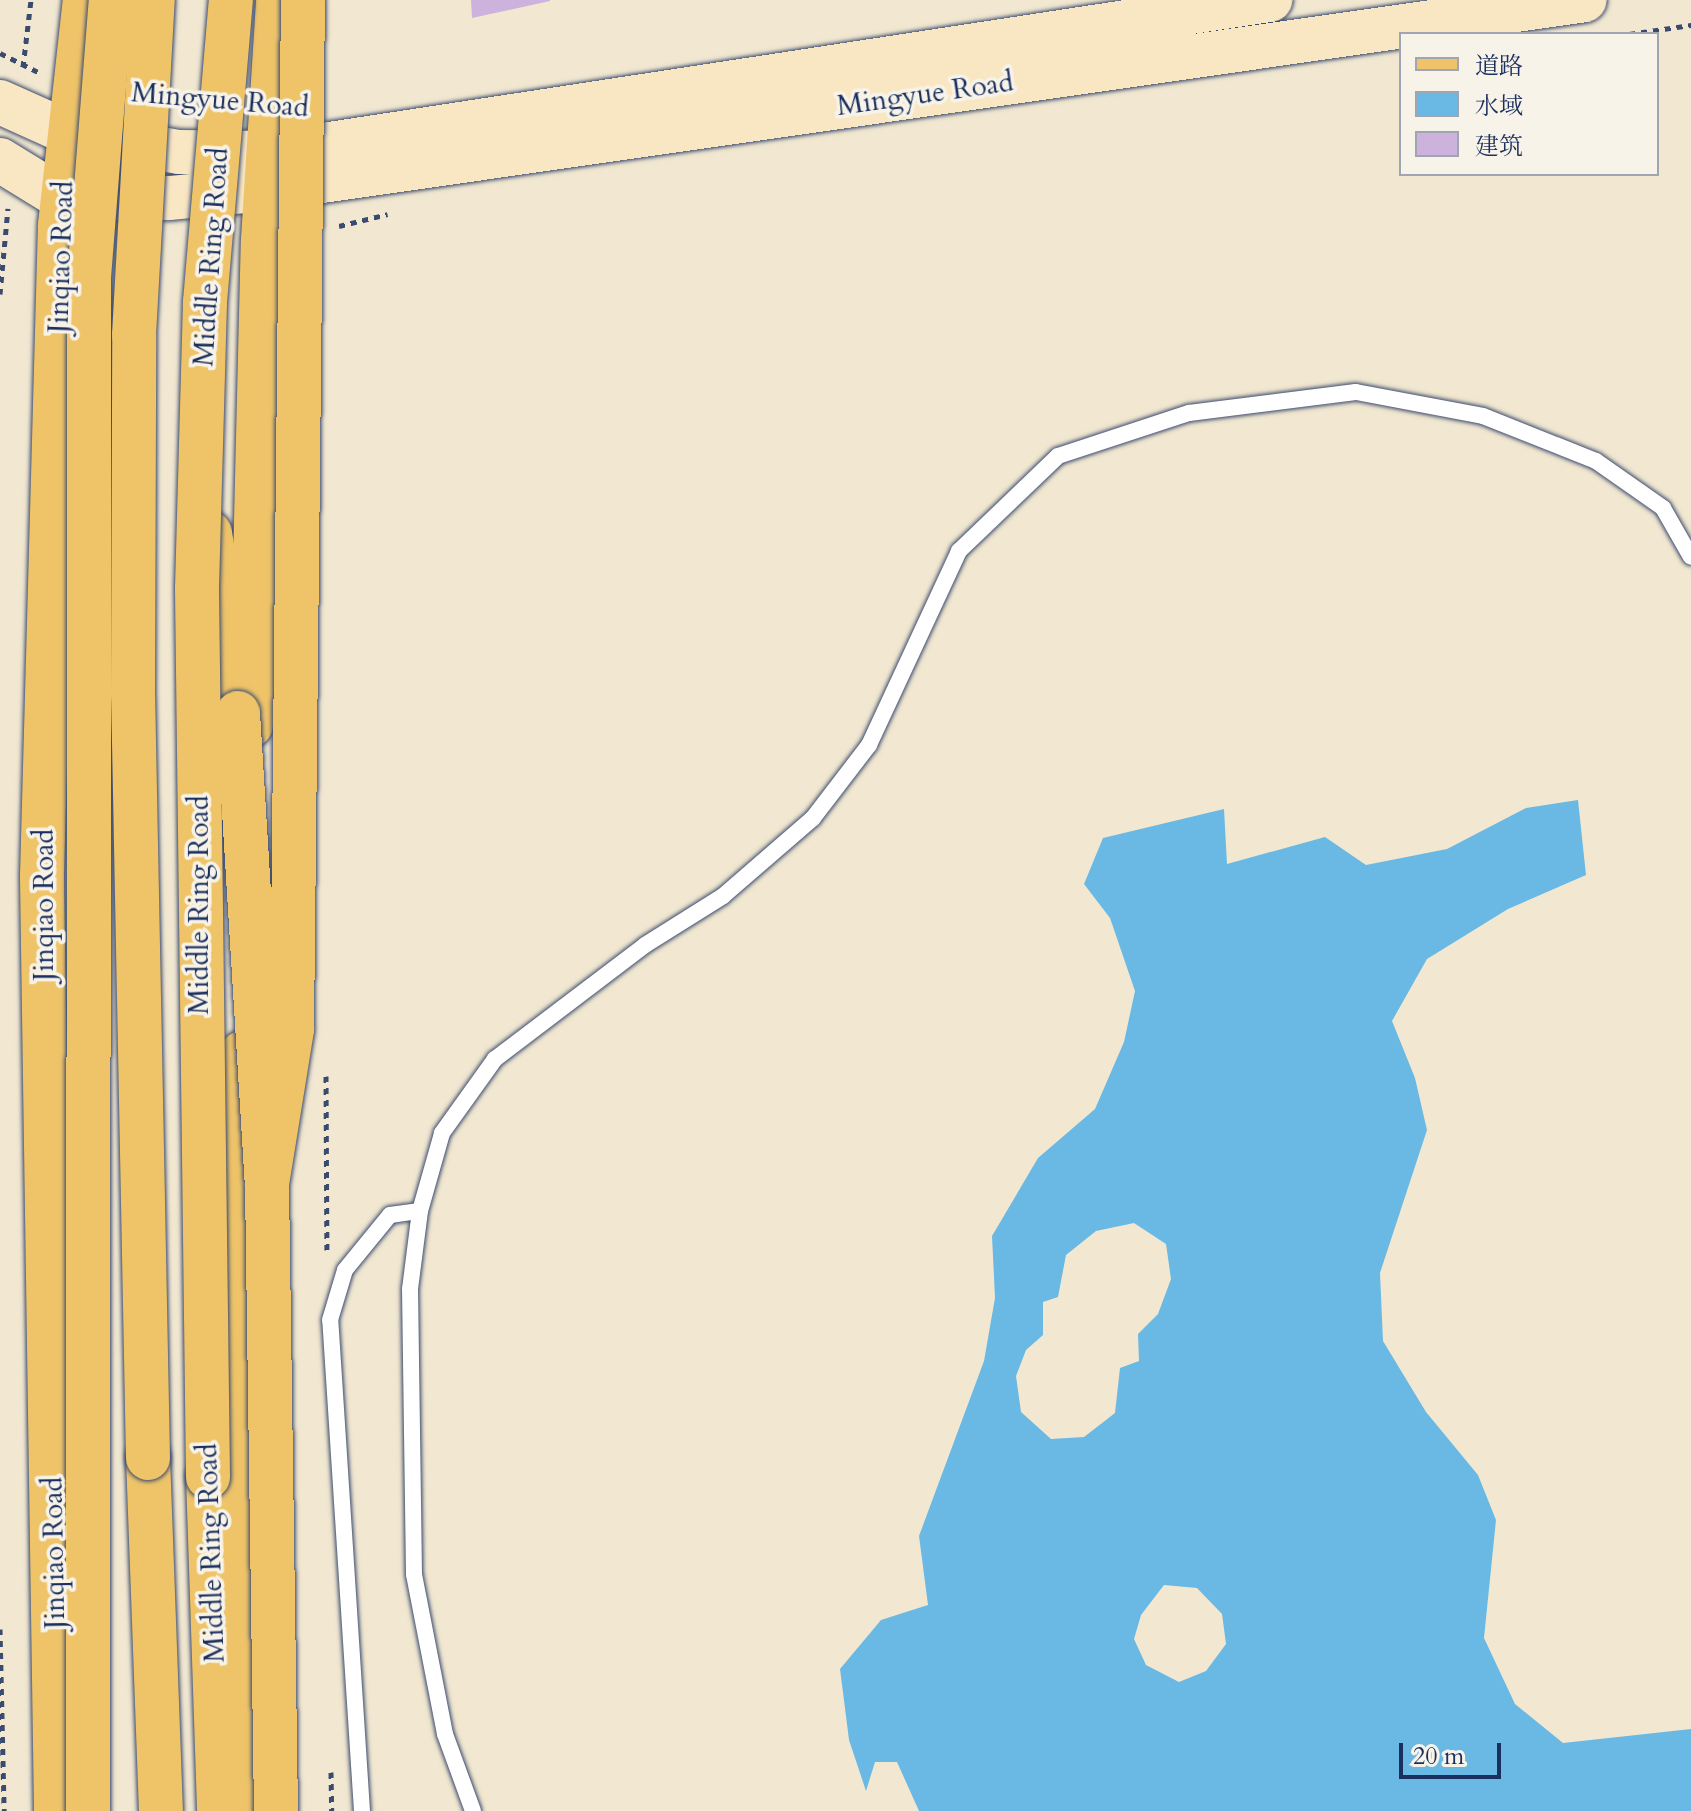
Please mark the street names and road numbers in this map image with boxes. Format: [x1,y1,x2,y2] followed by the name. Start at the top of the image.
[835,65,1015,123] street label: Mingyue Road
[130,76,310,124] street label: Mingyue Road
[187,146,235,368] street label: Middle Ring Road
[42,180,80,334] street label: Jinqiao Road
[182,795,216,1015] street label: Middle Ring Road
[27,829,61,981] street label: Jinqiao Road
[190,1443,232,1663] street label: Middle Ring Road
[36,1477,72,1629] street label: Jinqiao Road

